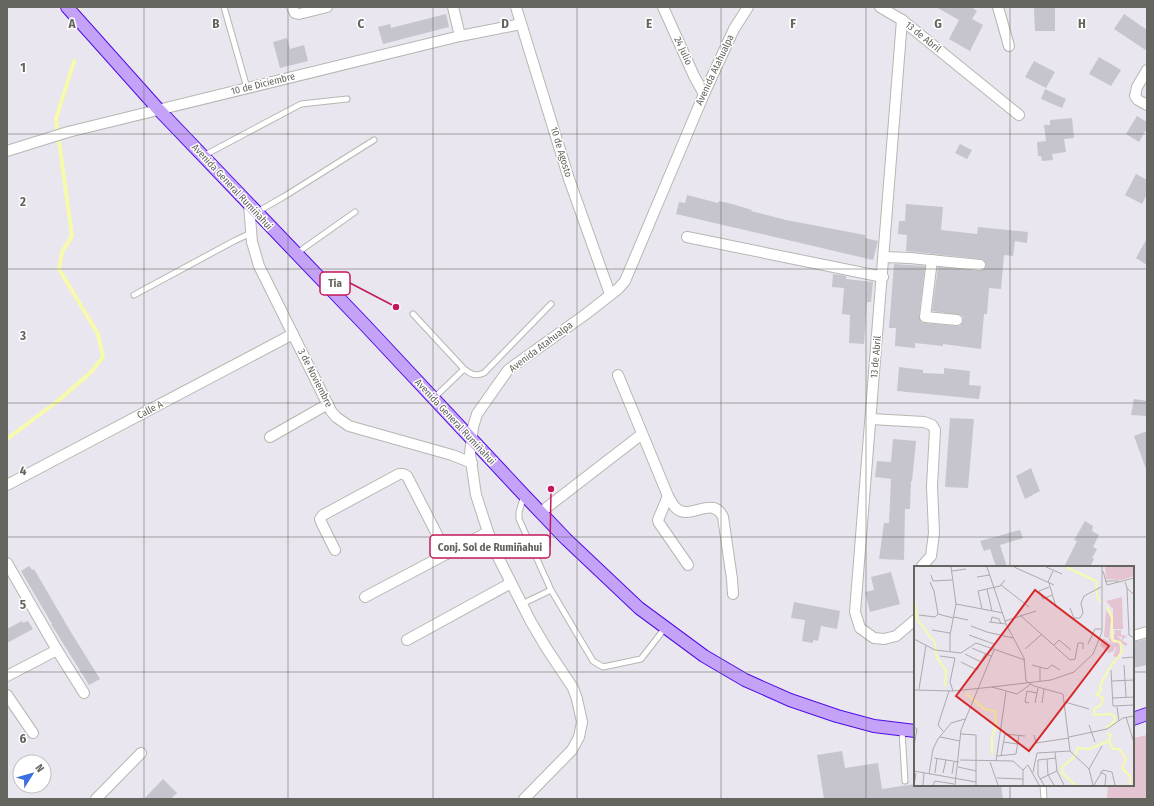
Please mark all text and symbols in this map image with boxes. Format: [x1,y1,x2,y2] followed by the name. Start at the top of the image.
[67,16,76,31] text: A
[212,16,220,31] text: B
[358,16,365,31] text: C
[501,16,509,31] text: D
[646,16,652,31] text: E
[790,16,796,31] text: F
[934,16,942,31] text: G
[1078,16,1086,31] text: H
[903,19,944,55] street label: 13 de Abril
[693,33,737,107] street label: Avenida Atahualpa
[671,35,695,67] street label: 24 Julio
[20,60,26,75] text: 1
[230,70,296,98] street label: 10 de Diciembre
[548,125,574,179] street label: 10 de Agosto
[189,142,275,232] street label: Avenida General Rumiñahui
[19,194,26,209] text: 2
[320,272,350,295] callout: Tia
[328,277,342,290] text: Tia
[507,319,575,375] street label: Avenida Atahualpa
[19,328,26,343] text: 3
[868,335,884,379] street label: 13 de Abril
[295,347,335,409] street label: 3 de Noviembre
[412,377,498,467] street label: Avenida General Rumiñahui
[135,398,166,422] street label: Calle A
[20,463,27,478] text: 4
[430,535,550,558] callout: Conj. Sol de Rumiñahui
[438,541,542,554] text: Conj. Sol de Rumiñahui
[914,566,1134,786] inset map
[20,597,26,612] text: 5
[20,731,27,746] text: 6
[12,754,52,794] north arrow
[32,762,47,775] text: N

